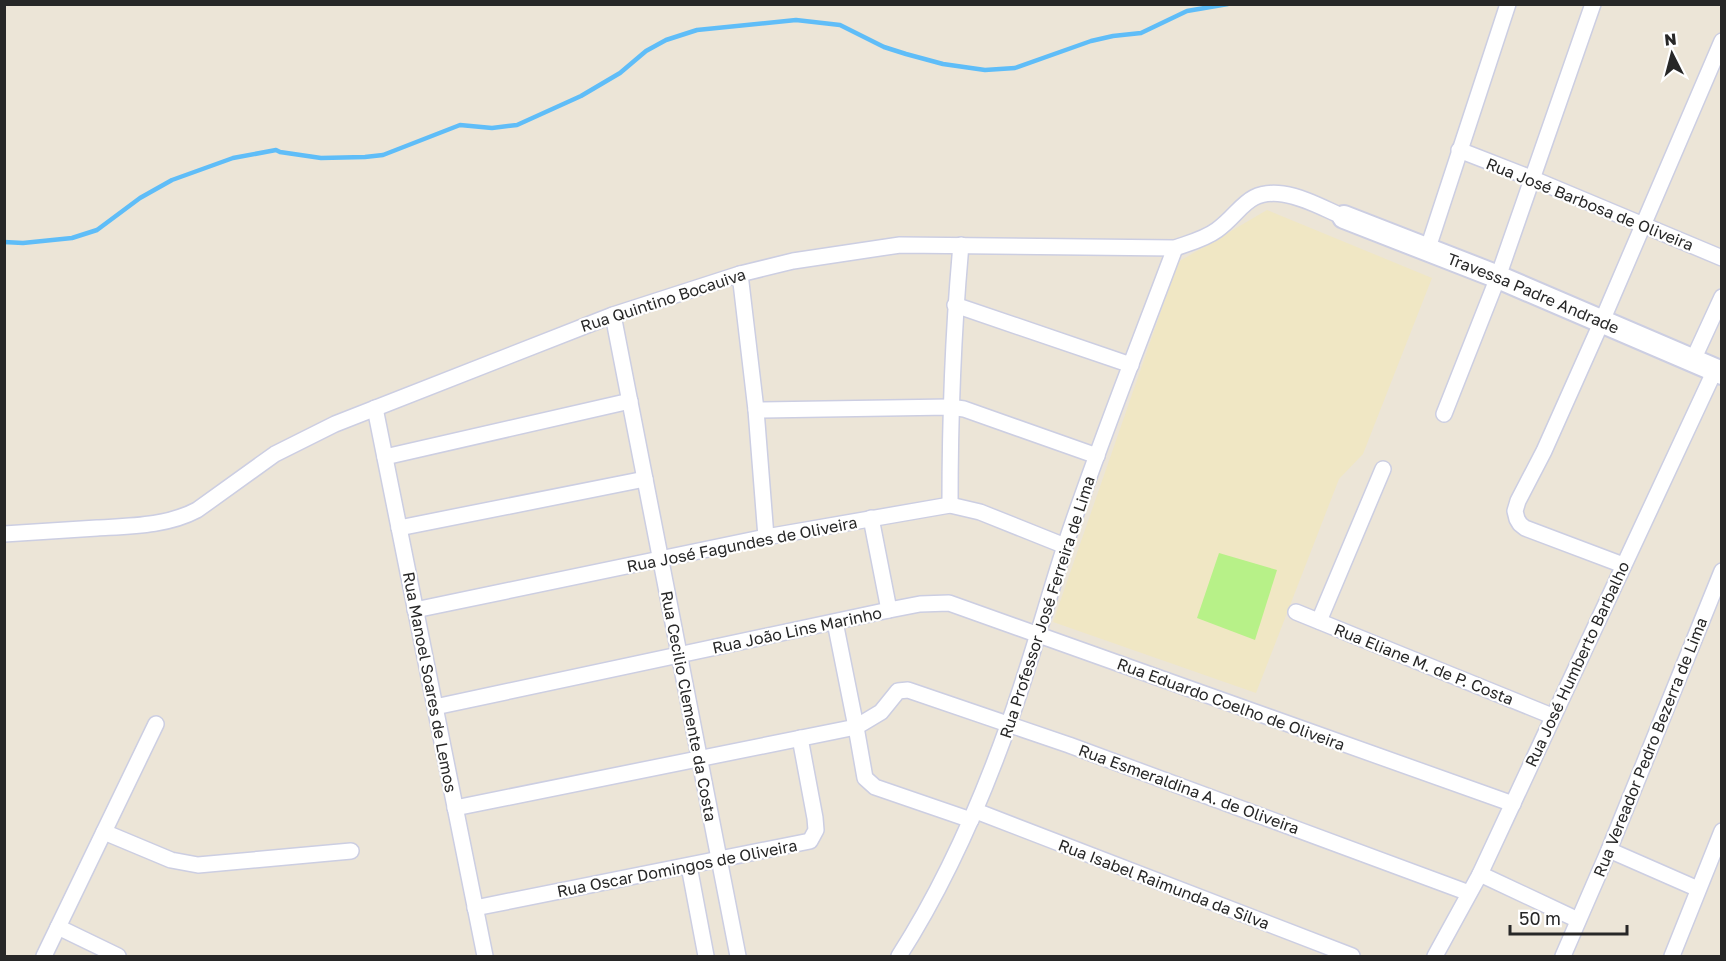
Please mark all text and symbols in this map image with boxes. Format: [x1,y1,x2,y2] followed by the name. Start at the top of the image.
[1642,24,1702,84] north arrow
[1663,29,1678,50] text: N
[1483,153,1697,255] street label: Rua José Barbosa de Oliveira
[1444,248,1622,338] street label: Travessa Padre Andrade
[578,264,748,336] street label: Rua Quintino Bocauiva
[995,473,1099,741] street label: Rua Professor José Ferreira de Lima
[625,512,859,576] street label: Rua José Fagundes de Oliveira
[1520,558,1634,770] street label: Rua José Humberto Barbalho
[399,570,461,794] street label: Rua Manoel Soares de Lemos
[657,589,721,823] street label: Rua Cecilio Clemente da Costa
[710,602,884,658] street label: Rua João Lins Marinho
[1589,614,1711,880] street label: Rua Vereador Pedro Bezerra de Lima
[1331,619,1517,709] street label: Rua Eliane M. de P. Costa
[1114,653,1348,755] street label: Rua Eduardo Coelho de Oliveira
[1076,740,1302,838] street label: Rua Esmeraldina A. de Oliveira
[1056,834,1272,934] street label: Rua Isabel Raimunda da Silva
[555,835,799,901] street label: Rua Oscar Domingos de Oliveira
[1510,898,1627,936] scale bar
[1519,907,1561,929] text: 50 m

